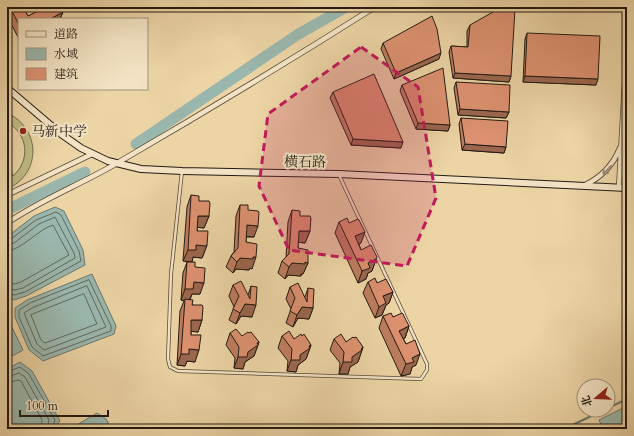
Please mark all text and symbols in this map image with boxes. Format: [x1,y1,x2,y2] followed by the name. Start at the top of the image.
[18,18,148,90] legend
[54,26,78,42] text: 道路
[54,46,78,62] text: 水域
[54,66,78,82] text: 建筑
[31,122,87,141] place label: 马新中学
[18,126,28,136] marker: 马新中学
[284,152,326,172] street label: 横石路
[602,165,611,175] one-way arrow
[576,378,616,418] north arrow
[20,392,108,418] scale bar
[578,393,596,409] text: 北
[26,398,59,414] text: 100 m

